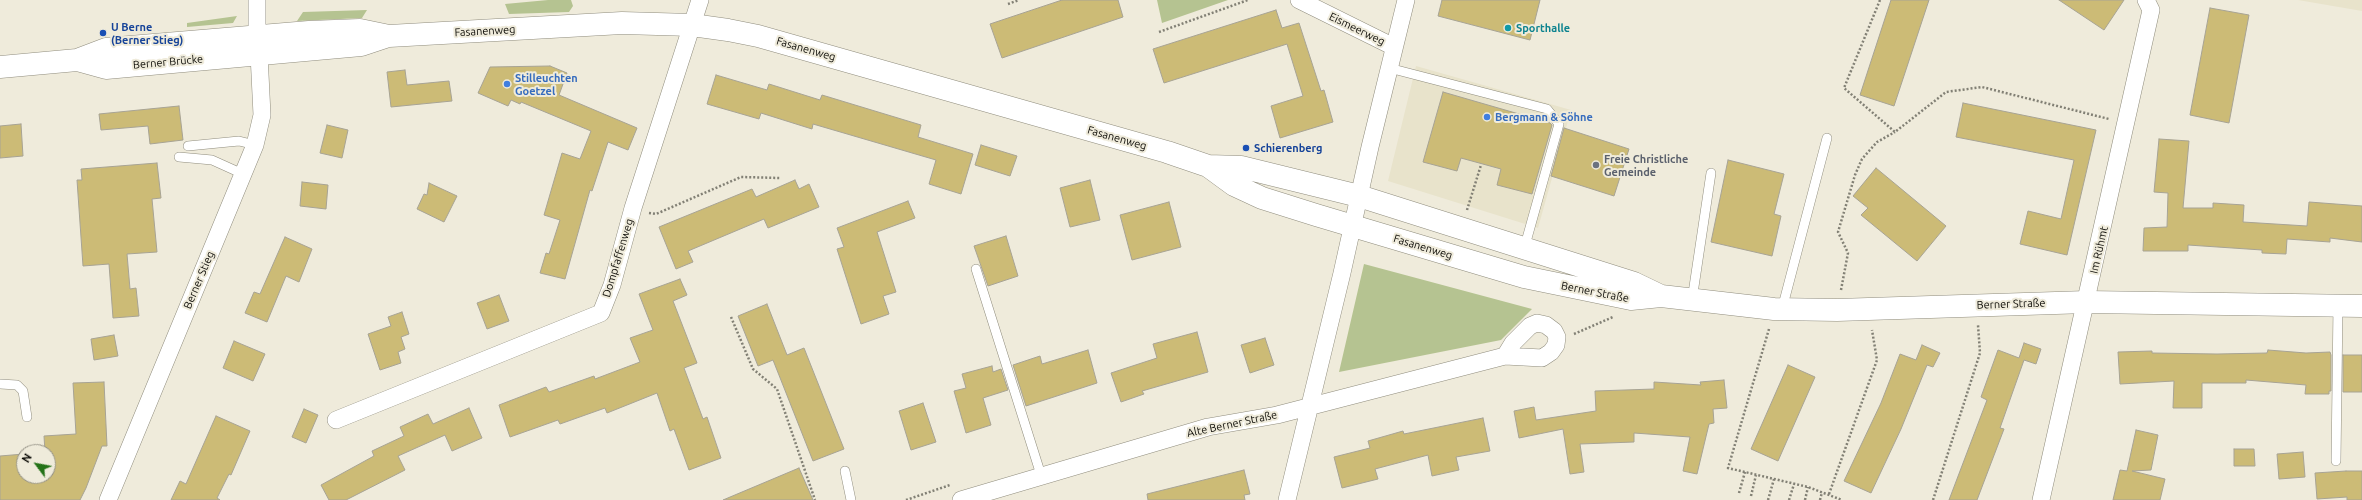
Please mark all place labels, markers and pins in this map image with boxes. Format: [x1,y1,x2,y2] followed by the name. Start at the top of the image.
[111,20,183,46] place label: U Berne (Berner Stieg)
[1516,21,1570,35] place label: Sporthalle
[1503,23,1513,33] marker: Sporthalle
[98,28,108,38] marker: U Berne (Berner Stieg)
[515,71,578,97] place label: Stilleuchten Goetzel
[502,79,512,89] marker: Stilleuchten Goetzel
[1495,110,1593,124] place label: Bergmann & Söhne
[1482,112,1492,122] marker: Bergmann & Söhne
[1254,141,1323,155] place label: Schierenberg
[1241,143,1251,153] marker: Schierenberg
[1604,152,1688,178] place label: Freie Christliche Gemeinde
[1591,160,1601,170] marker: Freie Christliche Gemeinde

